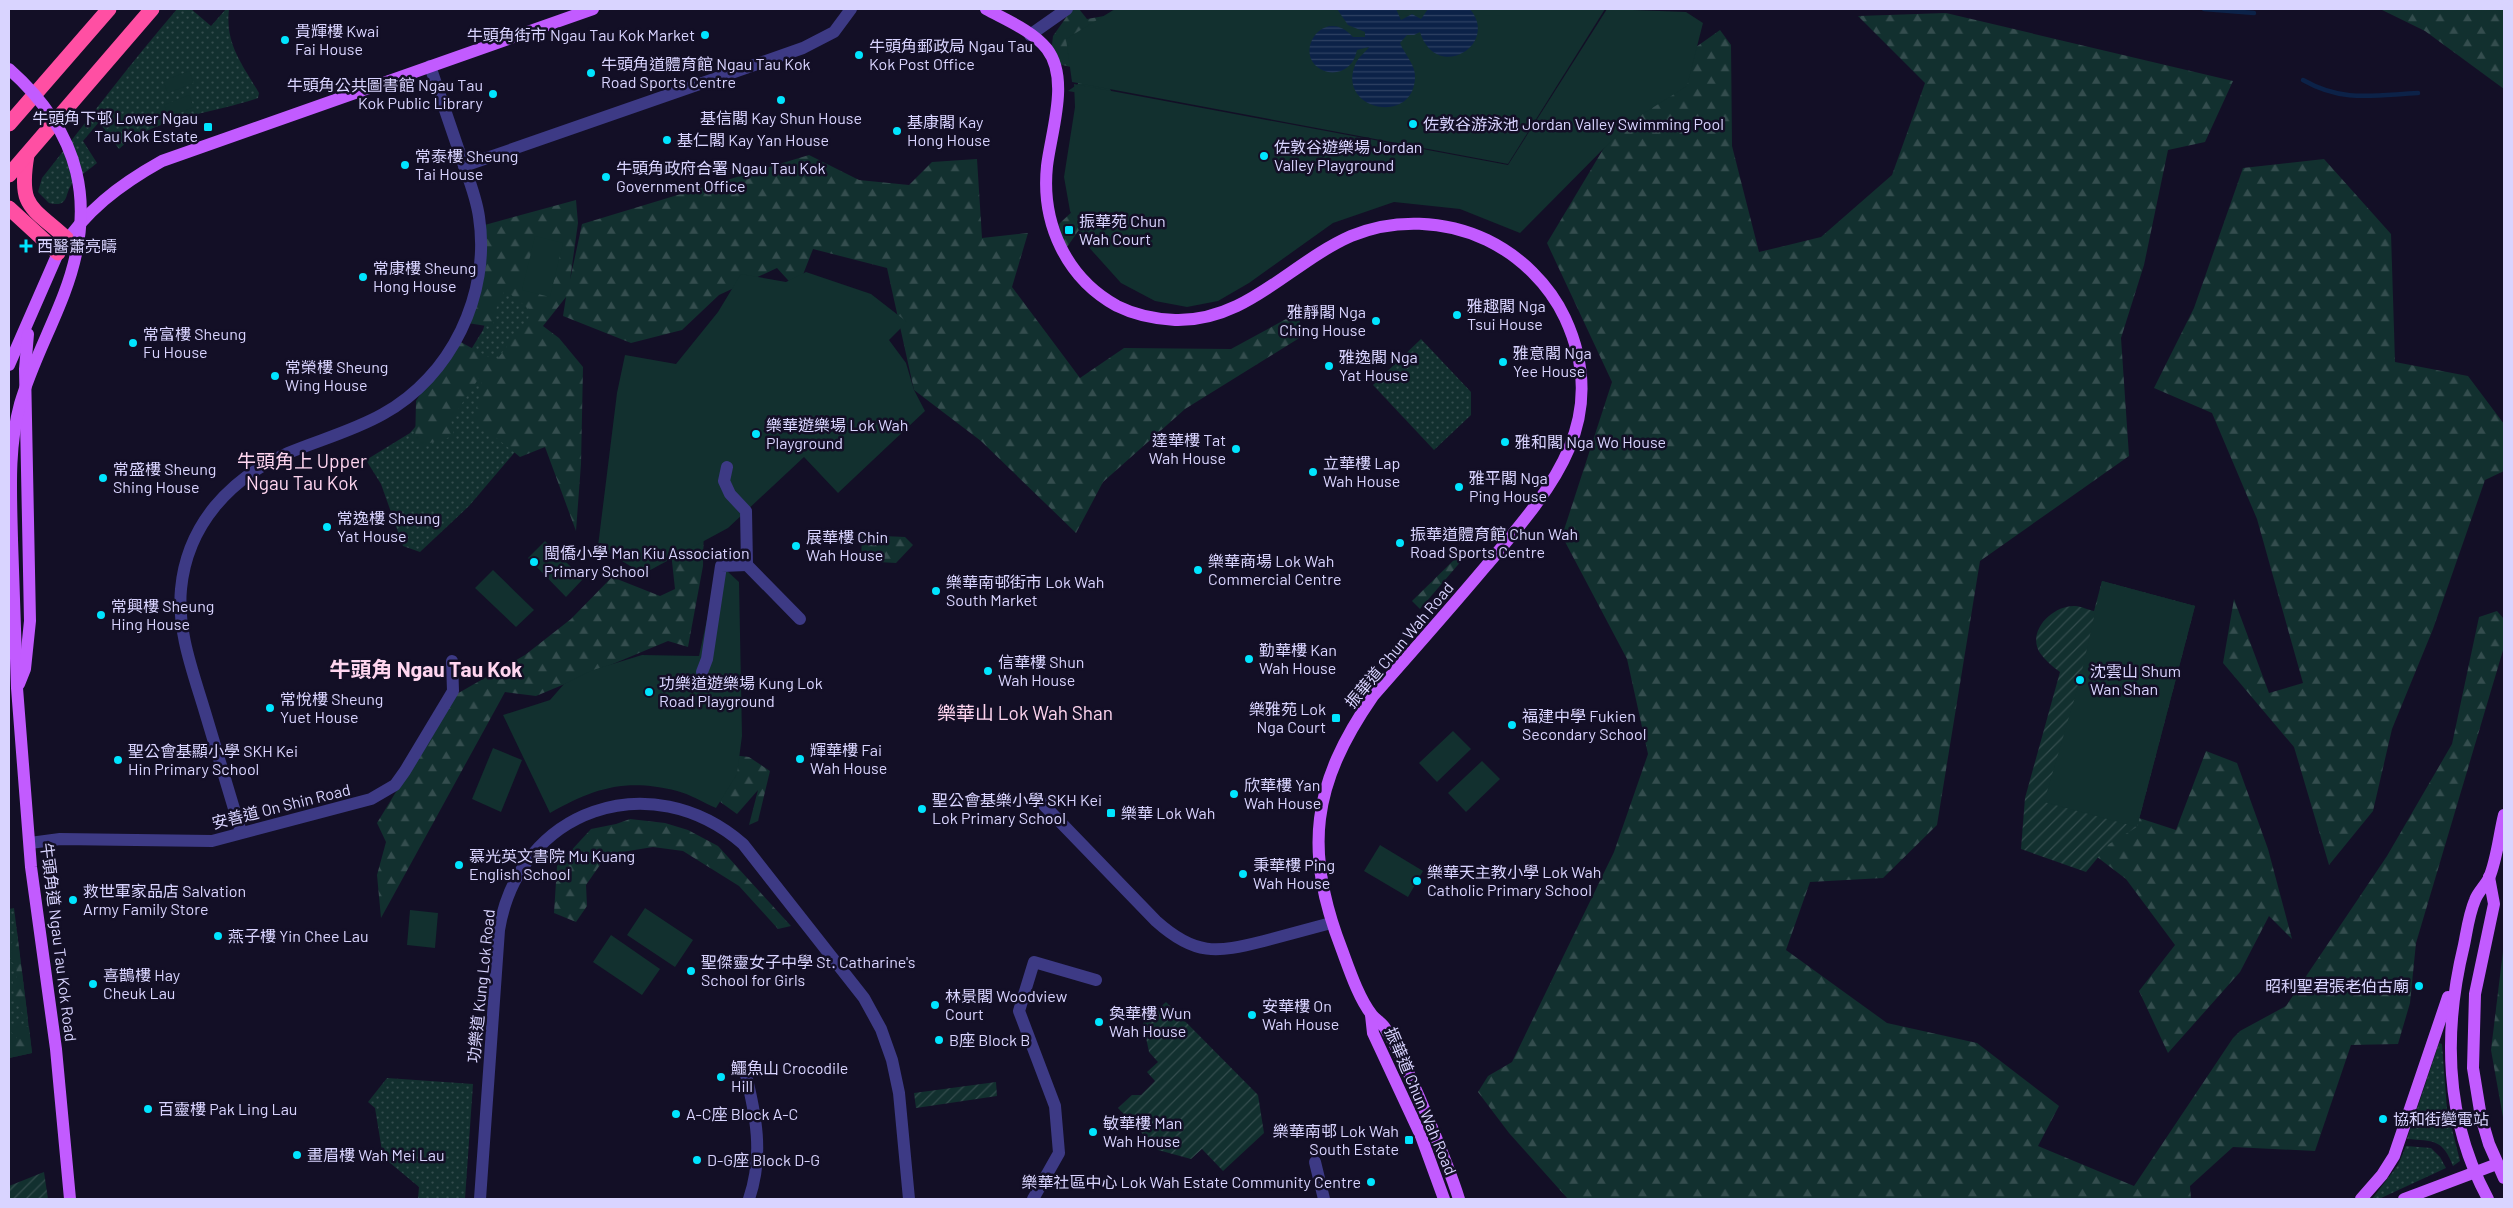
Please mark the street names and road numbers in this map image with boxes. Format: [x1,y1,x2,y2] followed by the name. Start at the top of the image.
[1340,578,1457,712] street label: 振華道 Chun Wah Road
[210,779,352,832] street label: 安善道 On Shin Road
[38,841,81,1042] street label: 牛頭角道 Ngau Tau Kok Road
[463,908,498,1064] street label: 功樂道 Kung Lok Road
[1382,1024,1461,1178] street label: 振華道 Chun Wah Road

